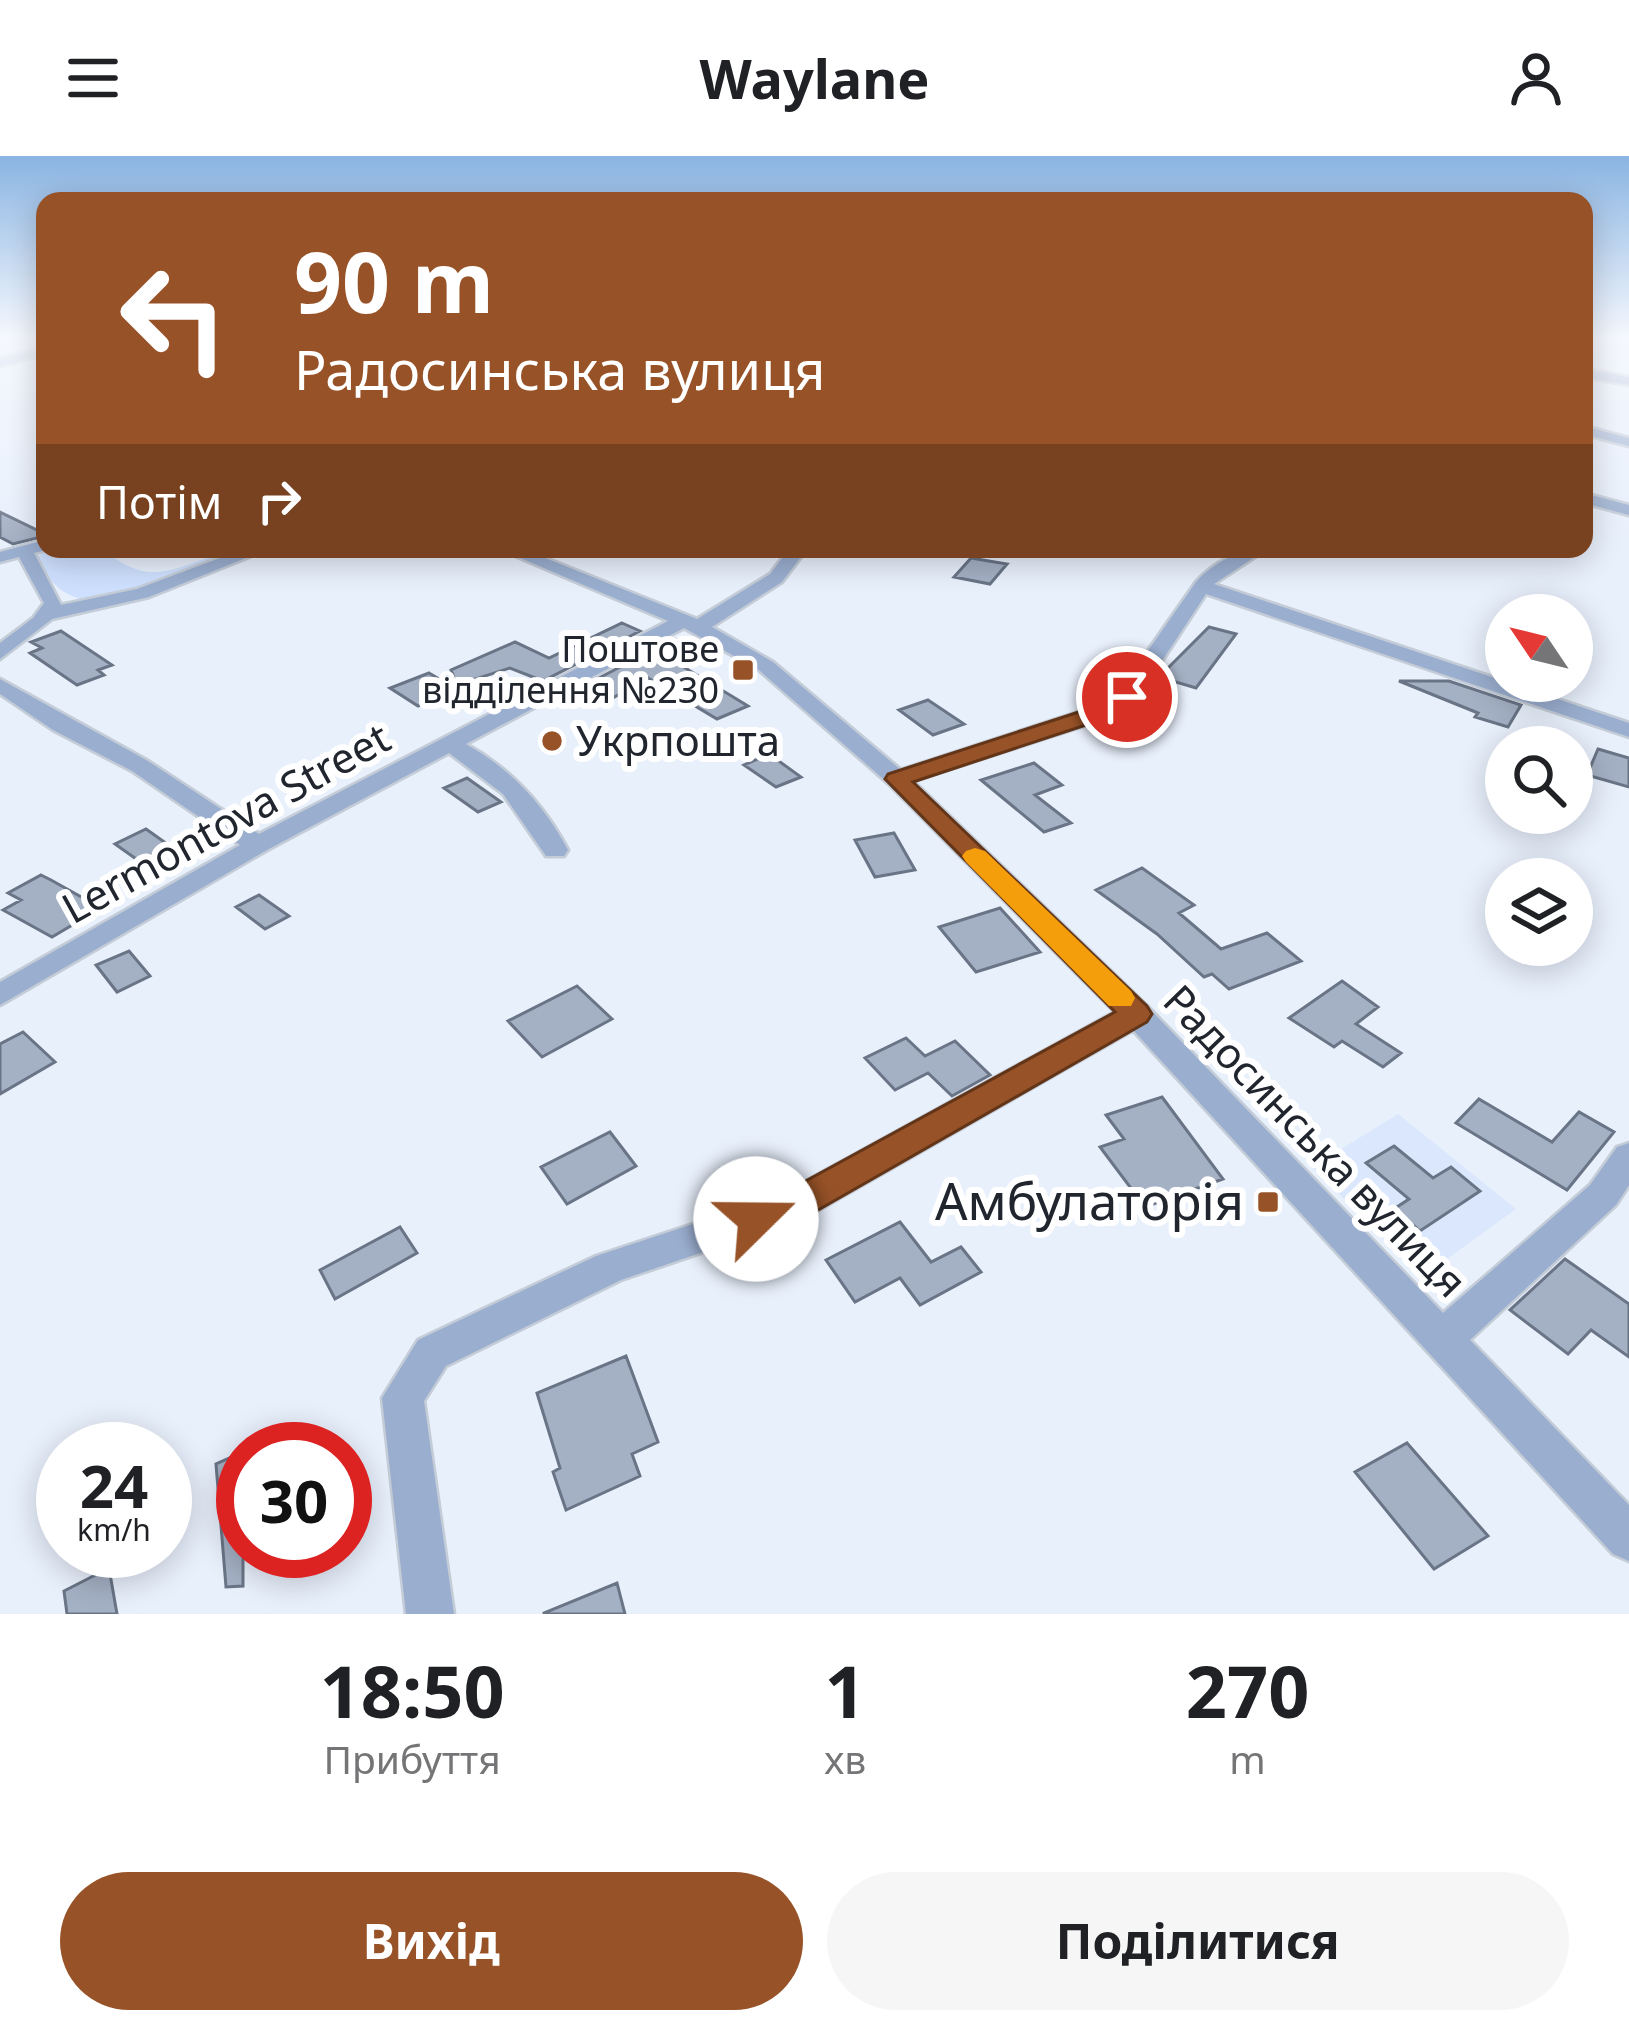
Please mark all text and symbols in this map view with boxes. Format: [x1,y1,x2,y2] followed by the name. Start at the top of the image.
[699,41,930,115] text: Waylane
[60,45,126,111] icon: menu
[1503,45,1569,111] icon: person
[294,223,494,338] text: 90 m
[96,240,252,396] icon: left
[294,332,825,406] text: Радосинська вулиця
[246,468,312,534] icon: right
[96,471,222,532] text: Потім
[1485,594,1593,702] north arrow
[1485,594,1593,966] map controls
[422,624,719,714] place label: Поштове відділення №230
[1076,646,1178,748] pin
[730,657,756,683] marker: Поштове відділення №230
[1094,664,1160,730] icon: arrive
[51,708,399,935] street label: Lermontova Street
[576,711,780,768] place label: Укрпошта
[1485,726,1593,834] button: search
[539,728,565,754] marker: Укрпошта
[1485,858,1593,966] button: layers
[1152,972,1480,1308] street label: Радосинська вулиця
[693,1156,819,1282] position arrow
[935,1165,1244,1235] place label: Амбулаторія
[1255,1189,1281,1215] marker: Амбулаторія
[216,1422,372,1578] speed limit sign: 30
[80,1444,148,1526] text: 24
[77,1509,151,1550] text: km/h
[320,1641,505,1739] text: 18:50
[825,1641,866,1739] text: 1
[1186,1641,1309,1739] text: 270
[323,1732,501,1785] text: Прибуття
[824,1732,866,1785] text: хв
[1229,1732,1266,1785] text: m
[60,1872,803,2010] button: Вихід
[827,1872,1569,2010] button: Поділитися

